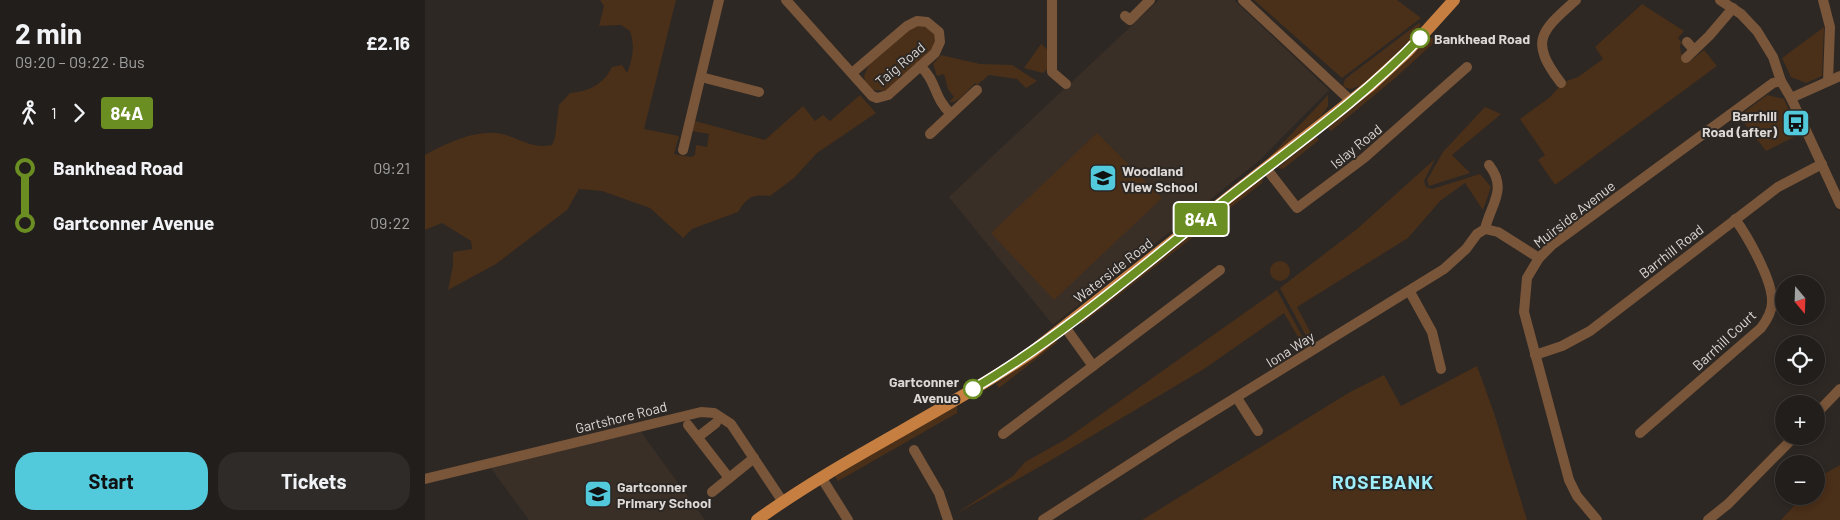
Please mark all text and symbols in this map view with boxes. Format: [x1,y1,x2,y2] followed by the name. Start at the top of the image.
[15,16,82,50] text: 2 min
[1410,28,1430,48] marker: Bankhead Road
[1434,30,1530,47] place label: Bankhead Road
[366,31,410,54] text: £2.16
[872,38,928,90] street label: Taig Road
[15,52,145,71] text: 09:20 – 09:22 · Bus
[15,99,43,127] icon: walk
[65,99,93,127] icon: forward
[111,102,143,124] text: 84A
[51,103,57,122] text: 1
[1702,107,1777,140] place label: Barrhill Road (after)
[1781,108,1811,138] bus stop icon: Barrhill Road (after)
[1327,120,1385,172] street label: Islay Road
[53,156,183,179] text: Bankhead Road
[373,158,410,177] text: 09:21
[1122,162,1198,195] place label: Woodland View School
[1088,163,1118,193] school or university icon: Woodland View School
[1530,177,1618,251] street label: Muirside Avenue
[1172,203,1230,235] line badge: 84A
[1185,208,1217,230] text: 84A
[53,211,214,234] text: Gartconner Avenue
[370,213,410,232] text: 09:22
[1635,220,1707,282] street label: Barrhill Road
[1070,234,1156,306] street label: Waterside Road
[1775,275,1825,325] north arrow
[1775,275,1825,505] map controls
[1689,306,1759,374] street label: Barrhill Court
[1263,327,1318,370] street label: Iona Way
[1775,335,1825,385] button: locate
[889,373,960,406] place label: Gartconner Avenue
[963,379,983,399] marker: Gartconner Avenue
[1775,395,1825,445] button: +
[573,397,669,437] street label: Gartshore Road
[15,452,208,510] button: Start
[218,452,410,510] button: Tickets
[1775,455,1825,505] button: −
[1332,470,1434,493] district label: ROSEBANK
[617,478,711,511] place label: Gartconner Primary School
[583,479,613,509] school or university icon: Gartconner Primary School

